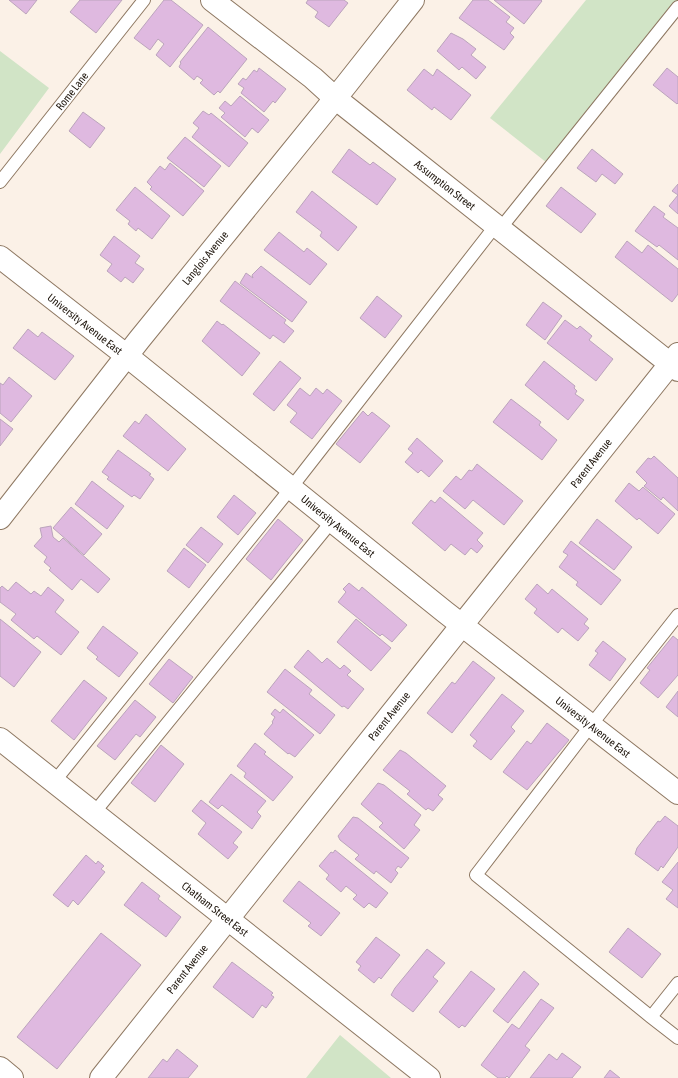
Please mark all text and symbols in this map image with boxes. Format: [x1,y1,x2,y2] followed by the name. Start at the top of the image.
[53,70,91,112] street label: Rome Lane
[412,158,478,212] street label: Assumption Street
[180,229,230,287] street label: Langlois Avenue
[45,291,125,357] street label: University Avenue East
[568,436,614,490] street label: Parent Avenue
[299,493,377,559] street label: University Avenue East
[366,689,412,743] street label: Parent Avenue
[553,694,633,760] street label: University Avenue East
[179,879,251,939] street label: Chatham Street East
[164,942,210,996] street label: Parent Avenue

